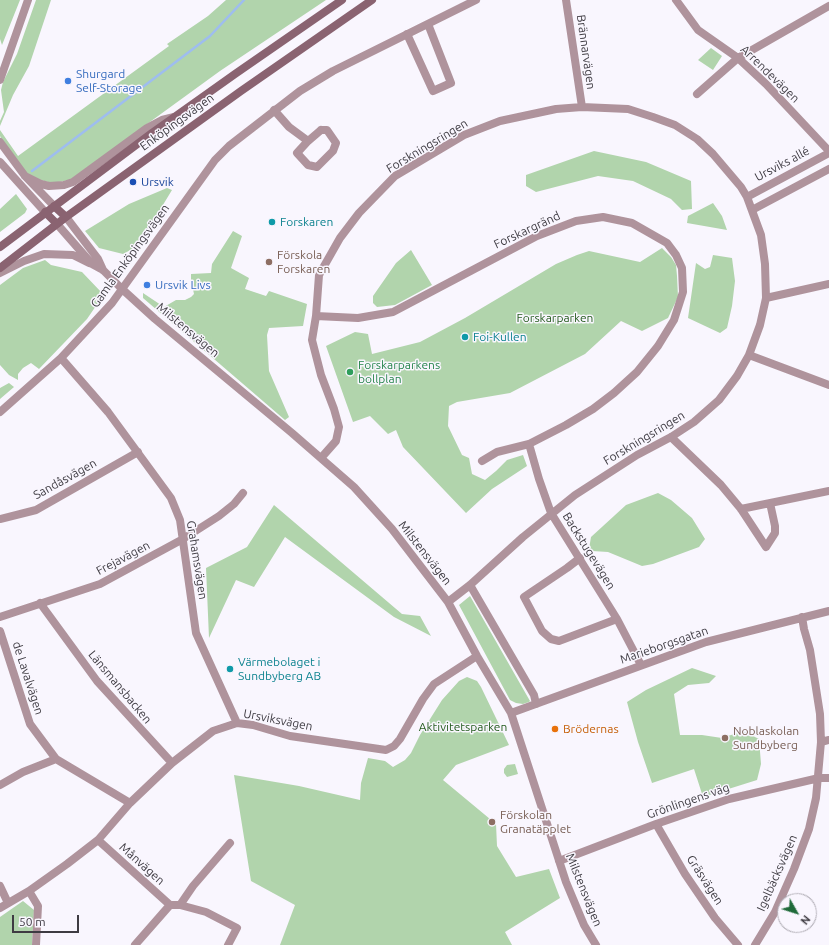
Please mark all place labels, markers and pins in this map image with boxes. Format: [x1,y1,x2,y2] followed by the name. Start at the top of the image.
[76,67,142,95] place label: Shurgard Self-Storage
[63,76,73,86] marker: Shurgard Self-Storage
[141,175,174,189] place label: Ursvik
[128,177,138,187] marker: Ursvik
[280,215,333,229] place label: Forskaren
[267,217,277,227] marker: Forskaren
[277,248,330,276] place label: Förskola Forskaren
[264,257,274,267] marker: Förskola Forskaren
[155,278,211,292] place label: Ursvik Livs
[142,280,152,290] marker: Ursvik Livs
[473,330,527,344] place label: Foi-Kullen
[460,332,470,342] marker: Foi-Kullen
[358,358,440,386] place label: Forskarparkens bollplan
[345,367,355,377] marker: Forskarparkens bollplan
[238,655,321,683] place label: Värmebolaget i Sundbyberg AB
[225,664,235,674] marker: Värmebolaget i Sundbyberg AB
[563,722,619,736] place label: Brödernas
[550,724,560,734] marker: Brödernas
[733,724,799,752] place label: Noblaskolan Sundbyberg
[720,733,730,743] marker: Noblaskolan Sundbyberg
[500,808,571,836] place label: Förskolan Granatäpplet
[487,817,497,827] marker: Förskolan Granatäpplet

